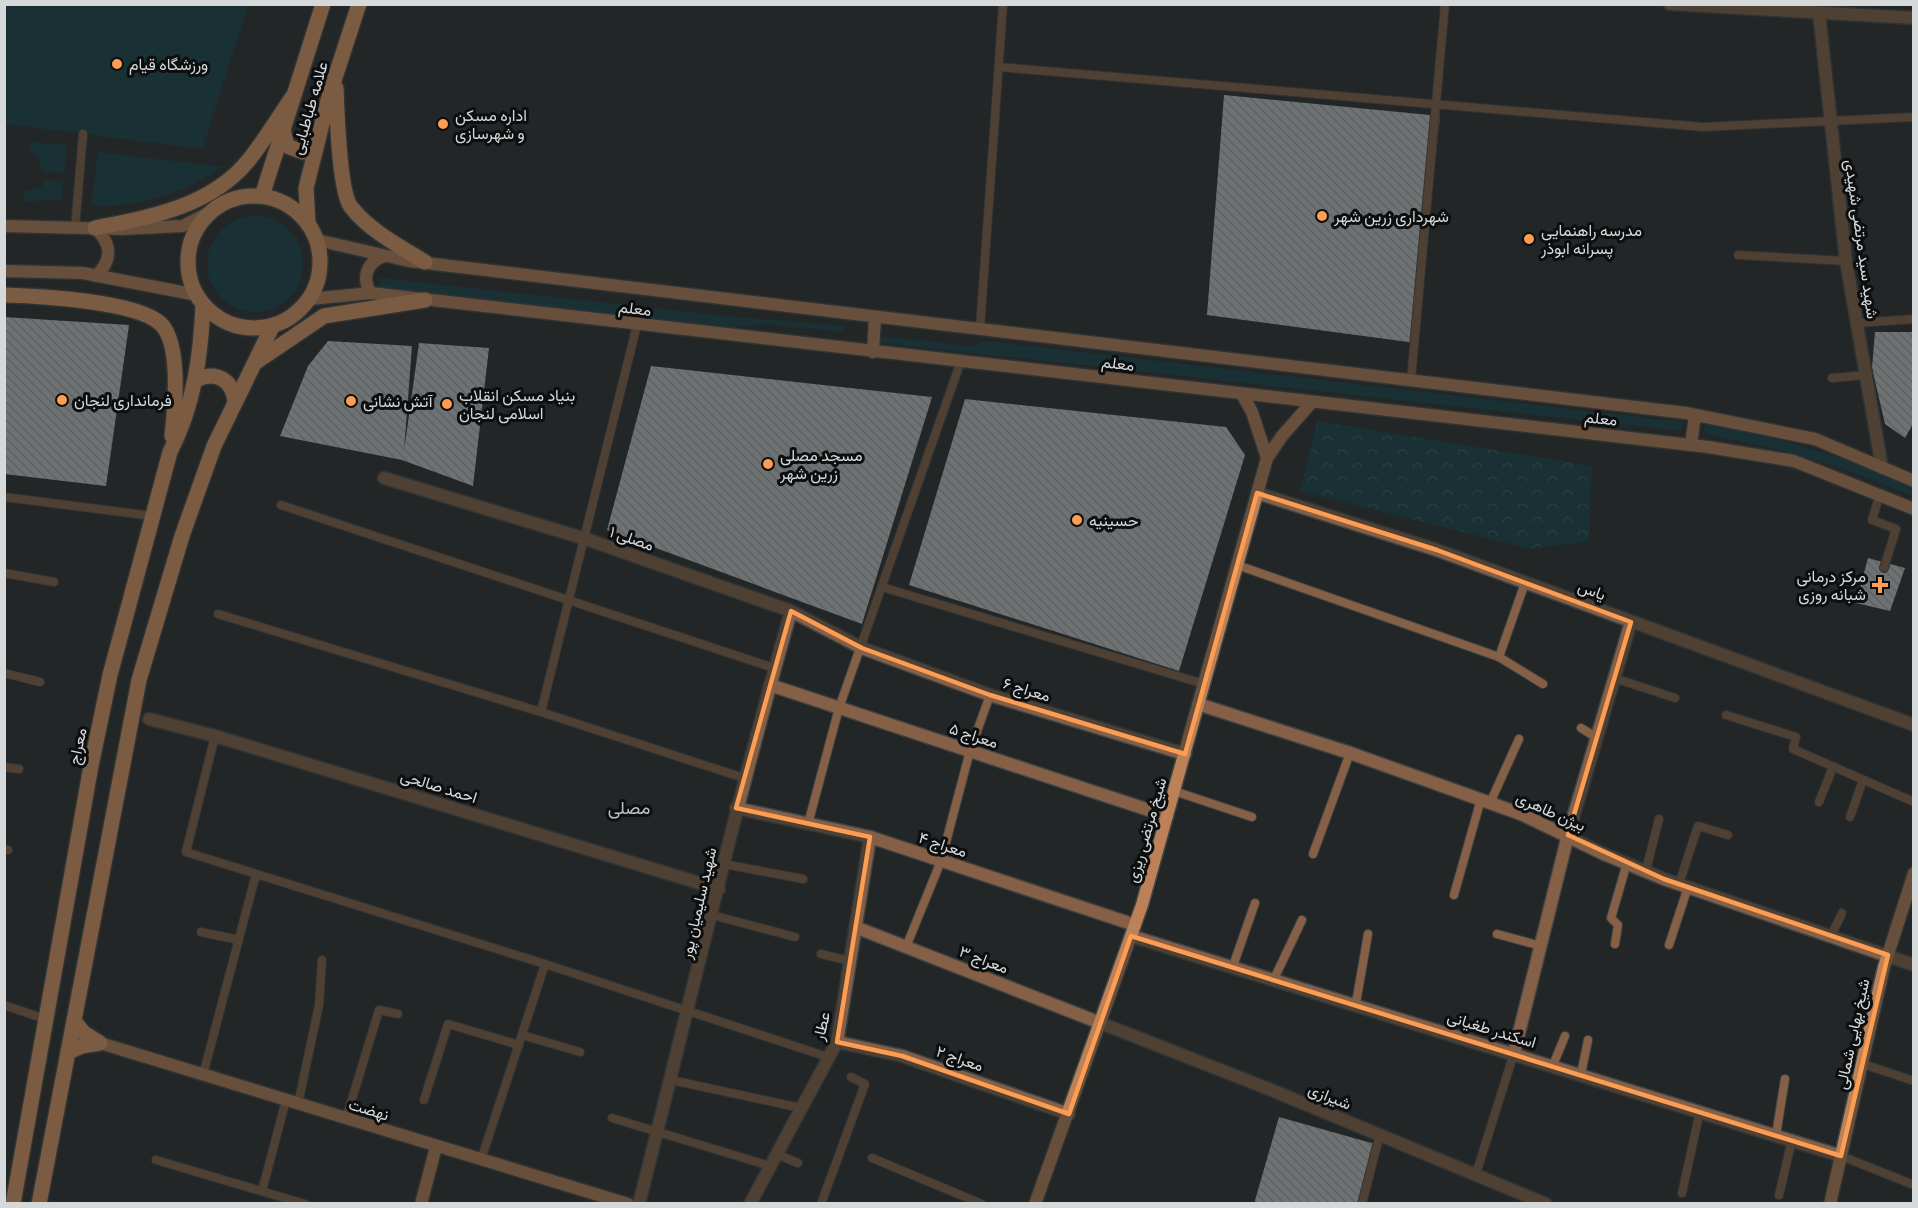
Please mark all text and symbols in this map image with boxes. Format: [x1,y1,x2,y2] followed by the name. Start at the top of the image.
[129,54,208,75] place label: ورزشگاه قیام
[110,57,124,71] marker: ورزشگاه قیام
[286,59,333,157] street label: علامه طباطبایی
[455,105,527,144] place label: اداره مسکن و شهرسازی
[436,117,450,131] marker: اداره مسکن و شهرسازی
[1840,158,1883,320] street label: شهید سید مرتضی شهیدی
[1333,206,1449,227] place label: شهرداری زرین شهر
[1315,209,1329,223] marker: شهرداری زرین شهر
[1540,220,1642,260] place label: مدرسه راهنمایی پسرانه ابوذر
[1522,232,1536,246] marker: مدرسه راهنمایی پسرانه ابوذر
[617,296,653,321] street label: معلم
[1100,351,1136,376] street label: معلم
[459,385,575,424] place label: بنیاد مسکن انقلاب اسلامی لنجان
[74,390,172,411] place label: فرمانداری لنجان
[363,391,434,412] place label: آتش نشانی
[55,393,69,407] marker: فرمانداری لنجان
[344,394,358,408] marker: آتش نشانی
[440,397,454,411] marker: بنیاد مسکن انقلاب اسلامی لنجان
[1583,406,1618,431] street label: معلم
[779,445,863,484] place label: مسجد مصلی زرین شهر
[761,457,775,471] marker: مسجد مصلی زرین شهر
[1089,510,1139,530] place label: حسینیه
[1070,513,1084,527] marker: حسینیه
[607,521,657,556] street label: مصلی ۱
[1797,566,1866,605] place label: مرکز درمانی شبانه روزی
[1575,576,1609,605] street label: یاس
[1871,576,1889,594] marker: مرکز درمانی شبانه روزی
[1000,672,1053,708] street label: معراج ۶
[947,718,1001,754] street label: معراج ۵
[63,726,93,767] street label: معراج
[398,765,480,808] street label: احمد صالحی
[1121,775,1172,885] street label: شیخ مرتضی ریزی
[1513,787,1589,836] street label: بیژن طاهری
[608,796,650,819] district label: مصلی
[916,827,970,863] street label: معراج ۴
[675,845,722,962] street label: شهید سلیمیان پور
[956,941,1011,979] street label: معراج ۳
[1831,977,1875,1092] street label: شیخ بهایی شمالی
[1445,1006,1539,1053] street label: اسکندر طغیانی
[808,1010,835,1044] street label: عطار
[933,1041,986,1077] street label: معراج ۲
[1305,1078,1354,1115] street label: شیرازی
[346,1093,392,1126] street label: نهضت

